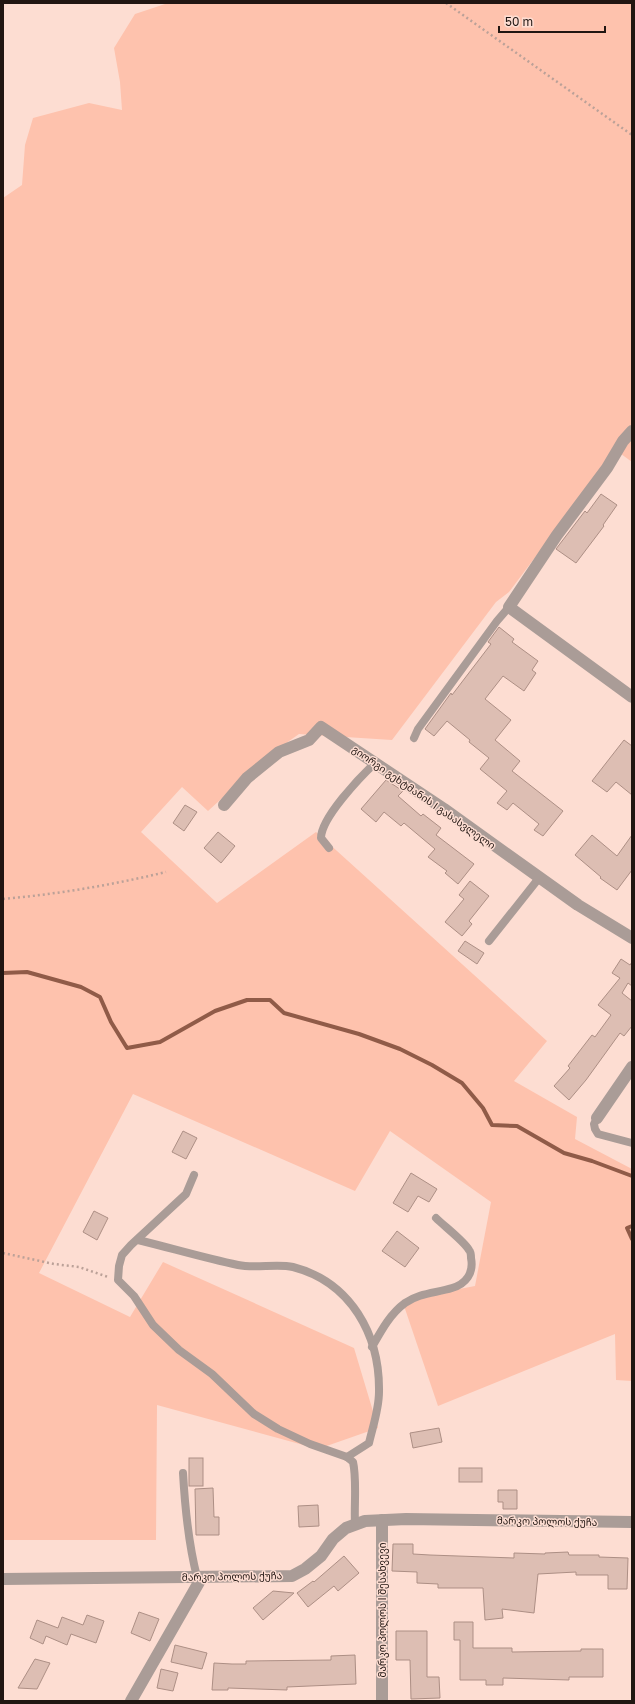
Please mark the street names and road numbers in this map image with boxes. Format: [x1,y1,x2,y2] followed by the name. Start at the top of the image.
[349,743,498,852] street label: გიორგი გეხტმანის I გასასვლელი
[497,1514,597,1529] street label: მარკო პოლოს ქუჩა
[376,1542,389,1677] street label: მარკო პოლოს I შესახვევი
[182,1569,282,1584] street label: მარკო პოლოს ქუჩა

